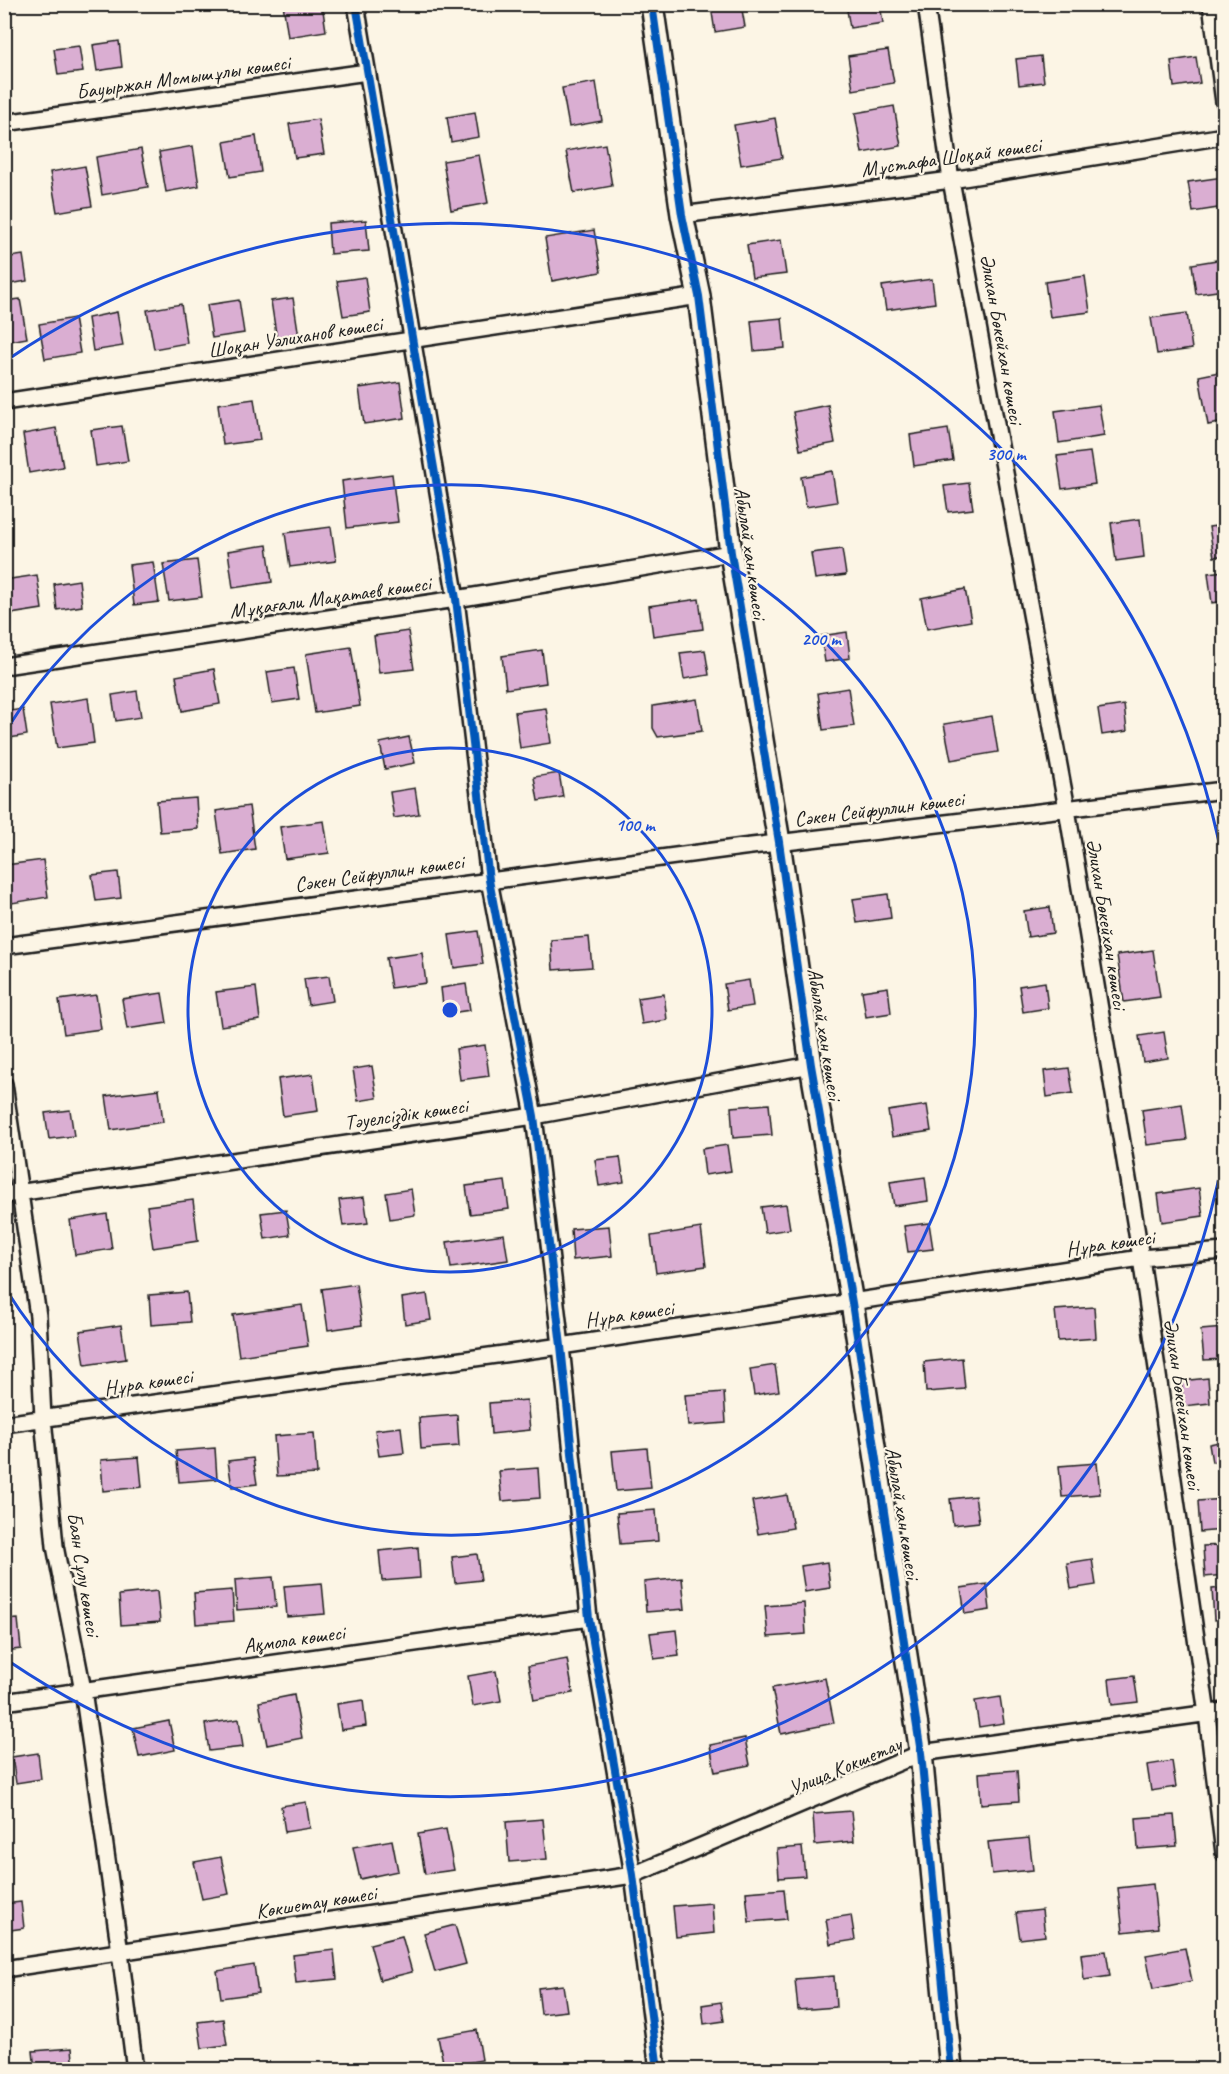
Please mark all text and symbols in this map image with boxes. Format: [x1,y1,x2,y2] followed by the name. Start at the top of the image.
[75,49,294,105] street label: Бауыржан Момышұлы көшесі
[859,131,1046,182] street label: Мұстафа Шоқай көшесі
[974,252,1030,429] street label: Әлихан Бөкейхан көшесі
[206,310,387,364] street label: Шоқан Уәлиханов көшесі
[987,443,1027,465] text: 300 m
[729,485,774,624] street label: Абылай хан көшесі
[228,570,435,624] street label: Мұқағали Мақатаев көшесі
[802,628,842,650] text: 200 m
[793,785,968,832] street label: Сәкен Сейфуллин көшесі
[616,814,656,836] text: 100 m
[1081,837,1134,1014] street label: Әлихан Бөкейхан көшесі
[293,848,468,898] street label: Сәкен Сейфуллин көшесі
[802,966,849,1105] street label: Абылай хан көшесі
[440,1000,460,1020] centre of rings
[343,1092,472,1136] street label: Тәуелсіздік көшесі
[1064,1224,1159,1262] street label: Нұра көшесі
[583,1295,678,1333] street label: Нұра көшесі
[1158,1317,1208,1494] street label: Әлихан Бөкейхан көшесі
[102,1363,197,1401] street label: Нұра көшесі
[880,1445,927,1584] street label: Абылай хан көшесі
[61,1510,107,1641] street label: Баян Сұлу көшесі
[242,1619,349,1659] street label: Ақмола көшесі
[785,1730,907,1801] street label: Улица Кокшетау
[254,1879,381,1924] street label: Көкшетау көшесі

